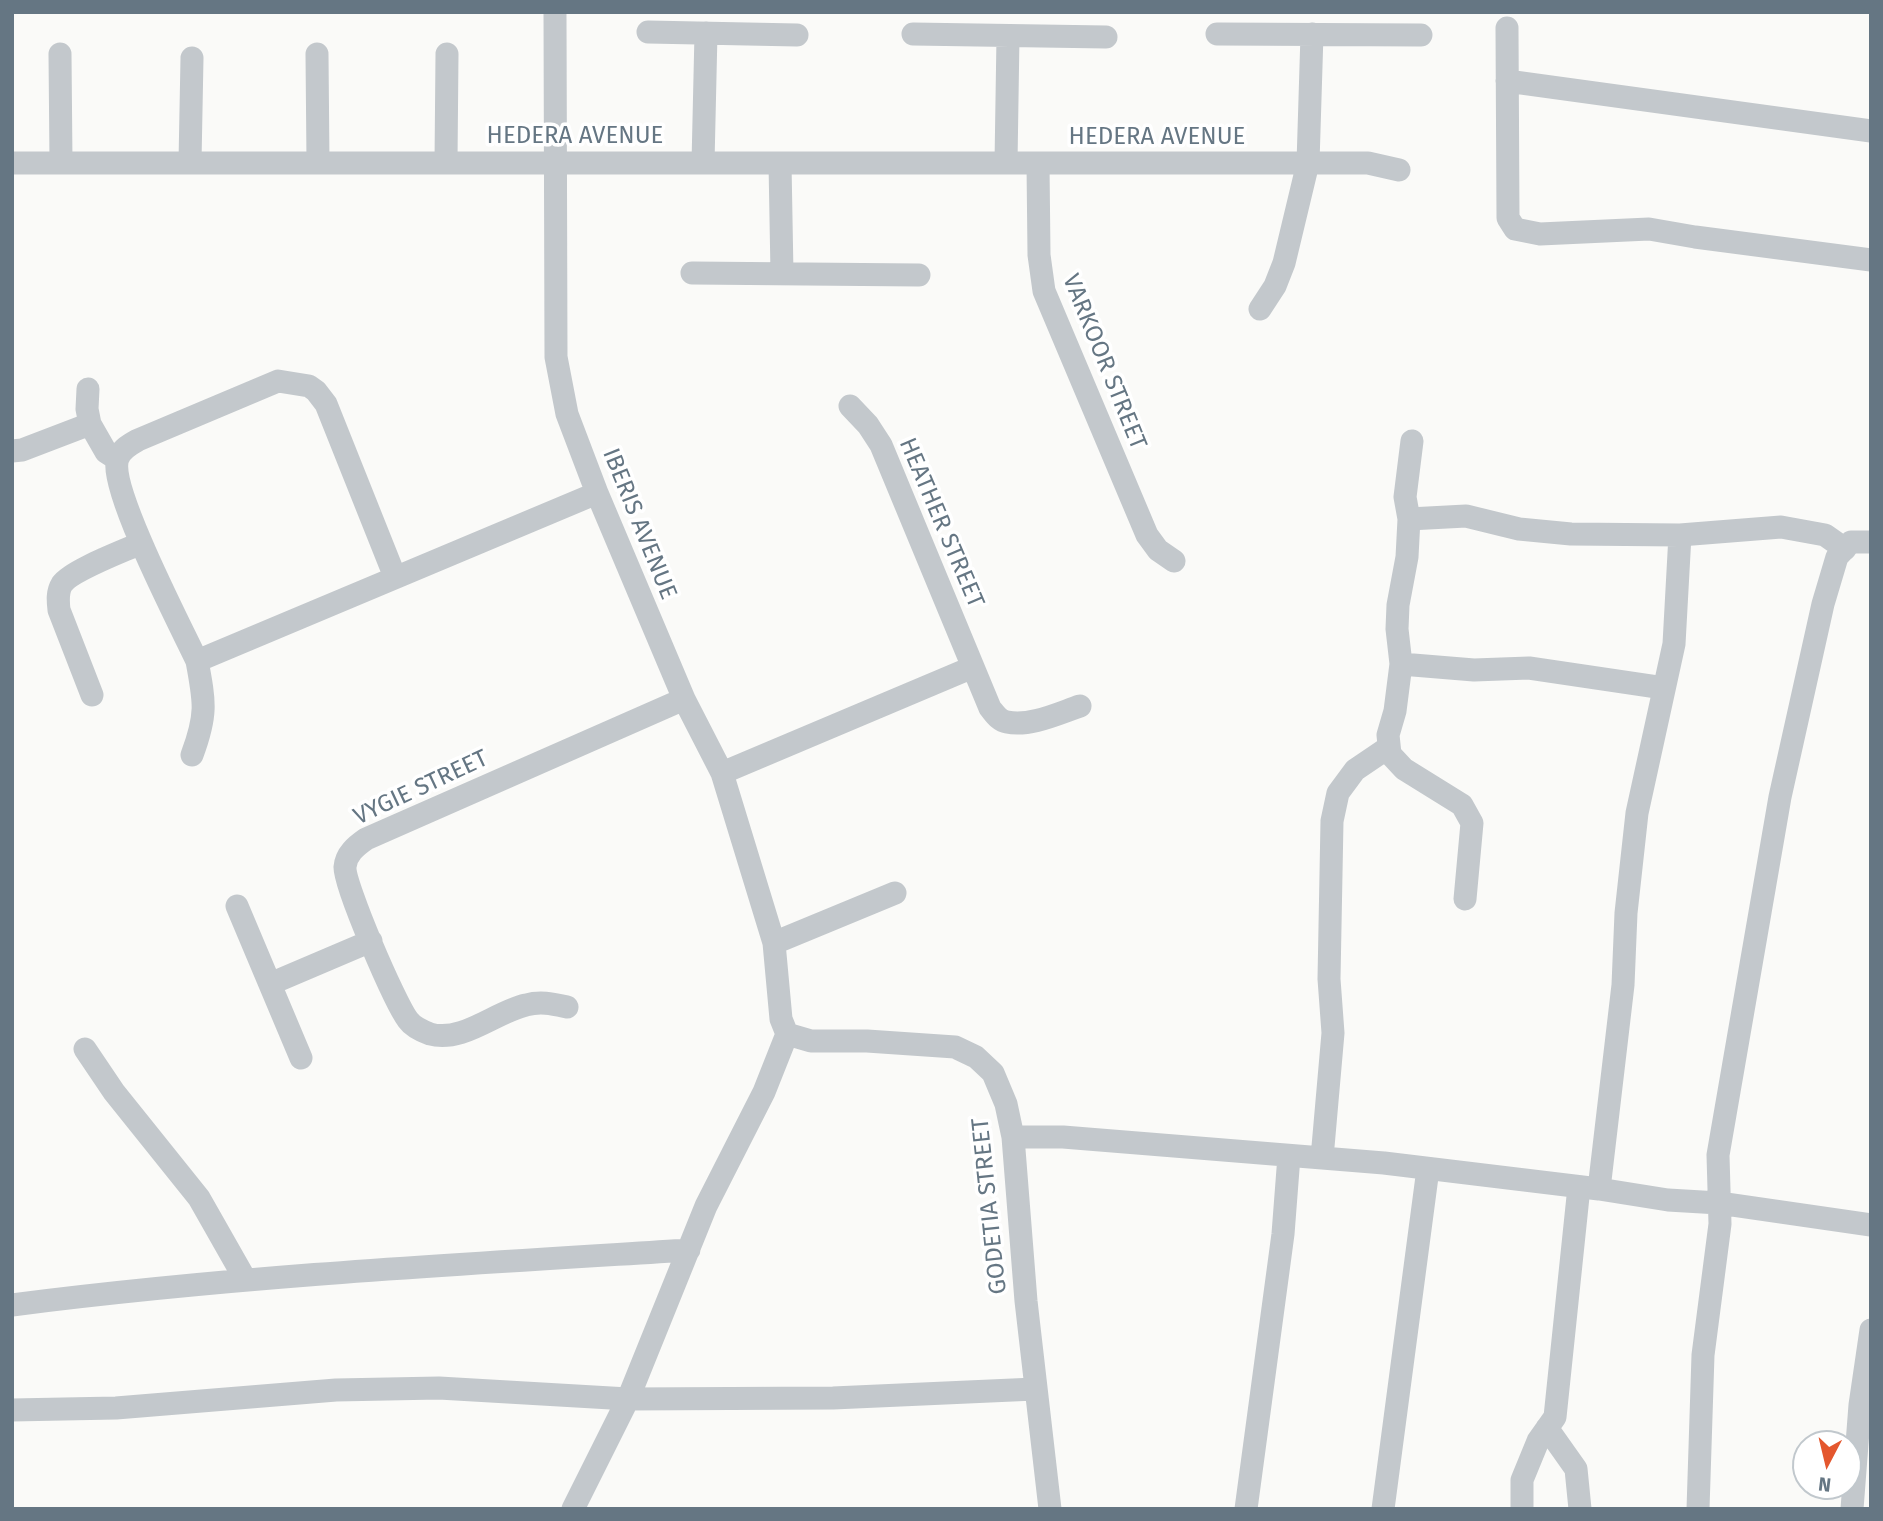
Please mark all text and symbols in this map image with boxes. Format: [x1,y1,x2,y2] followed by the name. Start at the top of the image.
[487,122,663,150] street label: HEDERA AVENUE
[1069,123,1245,151] street label: HEDERA AVENUE
[1056,270,1152,454] street label: VARKOOR STREET
[892,434,990,612] street label: HEATHER STREET
[596,444,682,604] street label: IBERIS AVENUE
[349,744,493,832] street label: VYGIE STREET
[966,1116,1014,1296] street label: GODETIA STREET
[1792,1430,1862,1500] north arrow
[1817,1472,1832,1497] text: N

